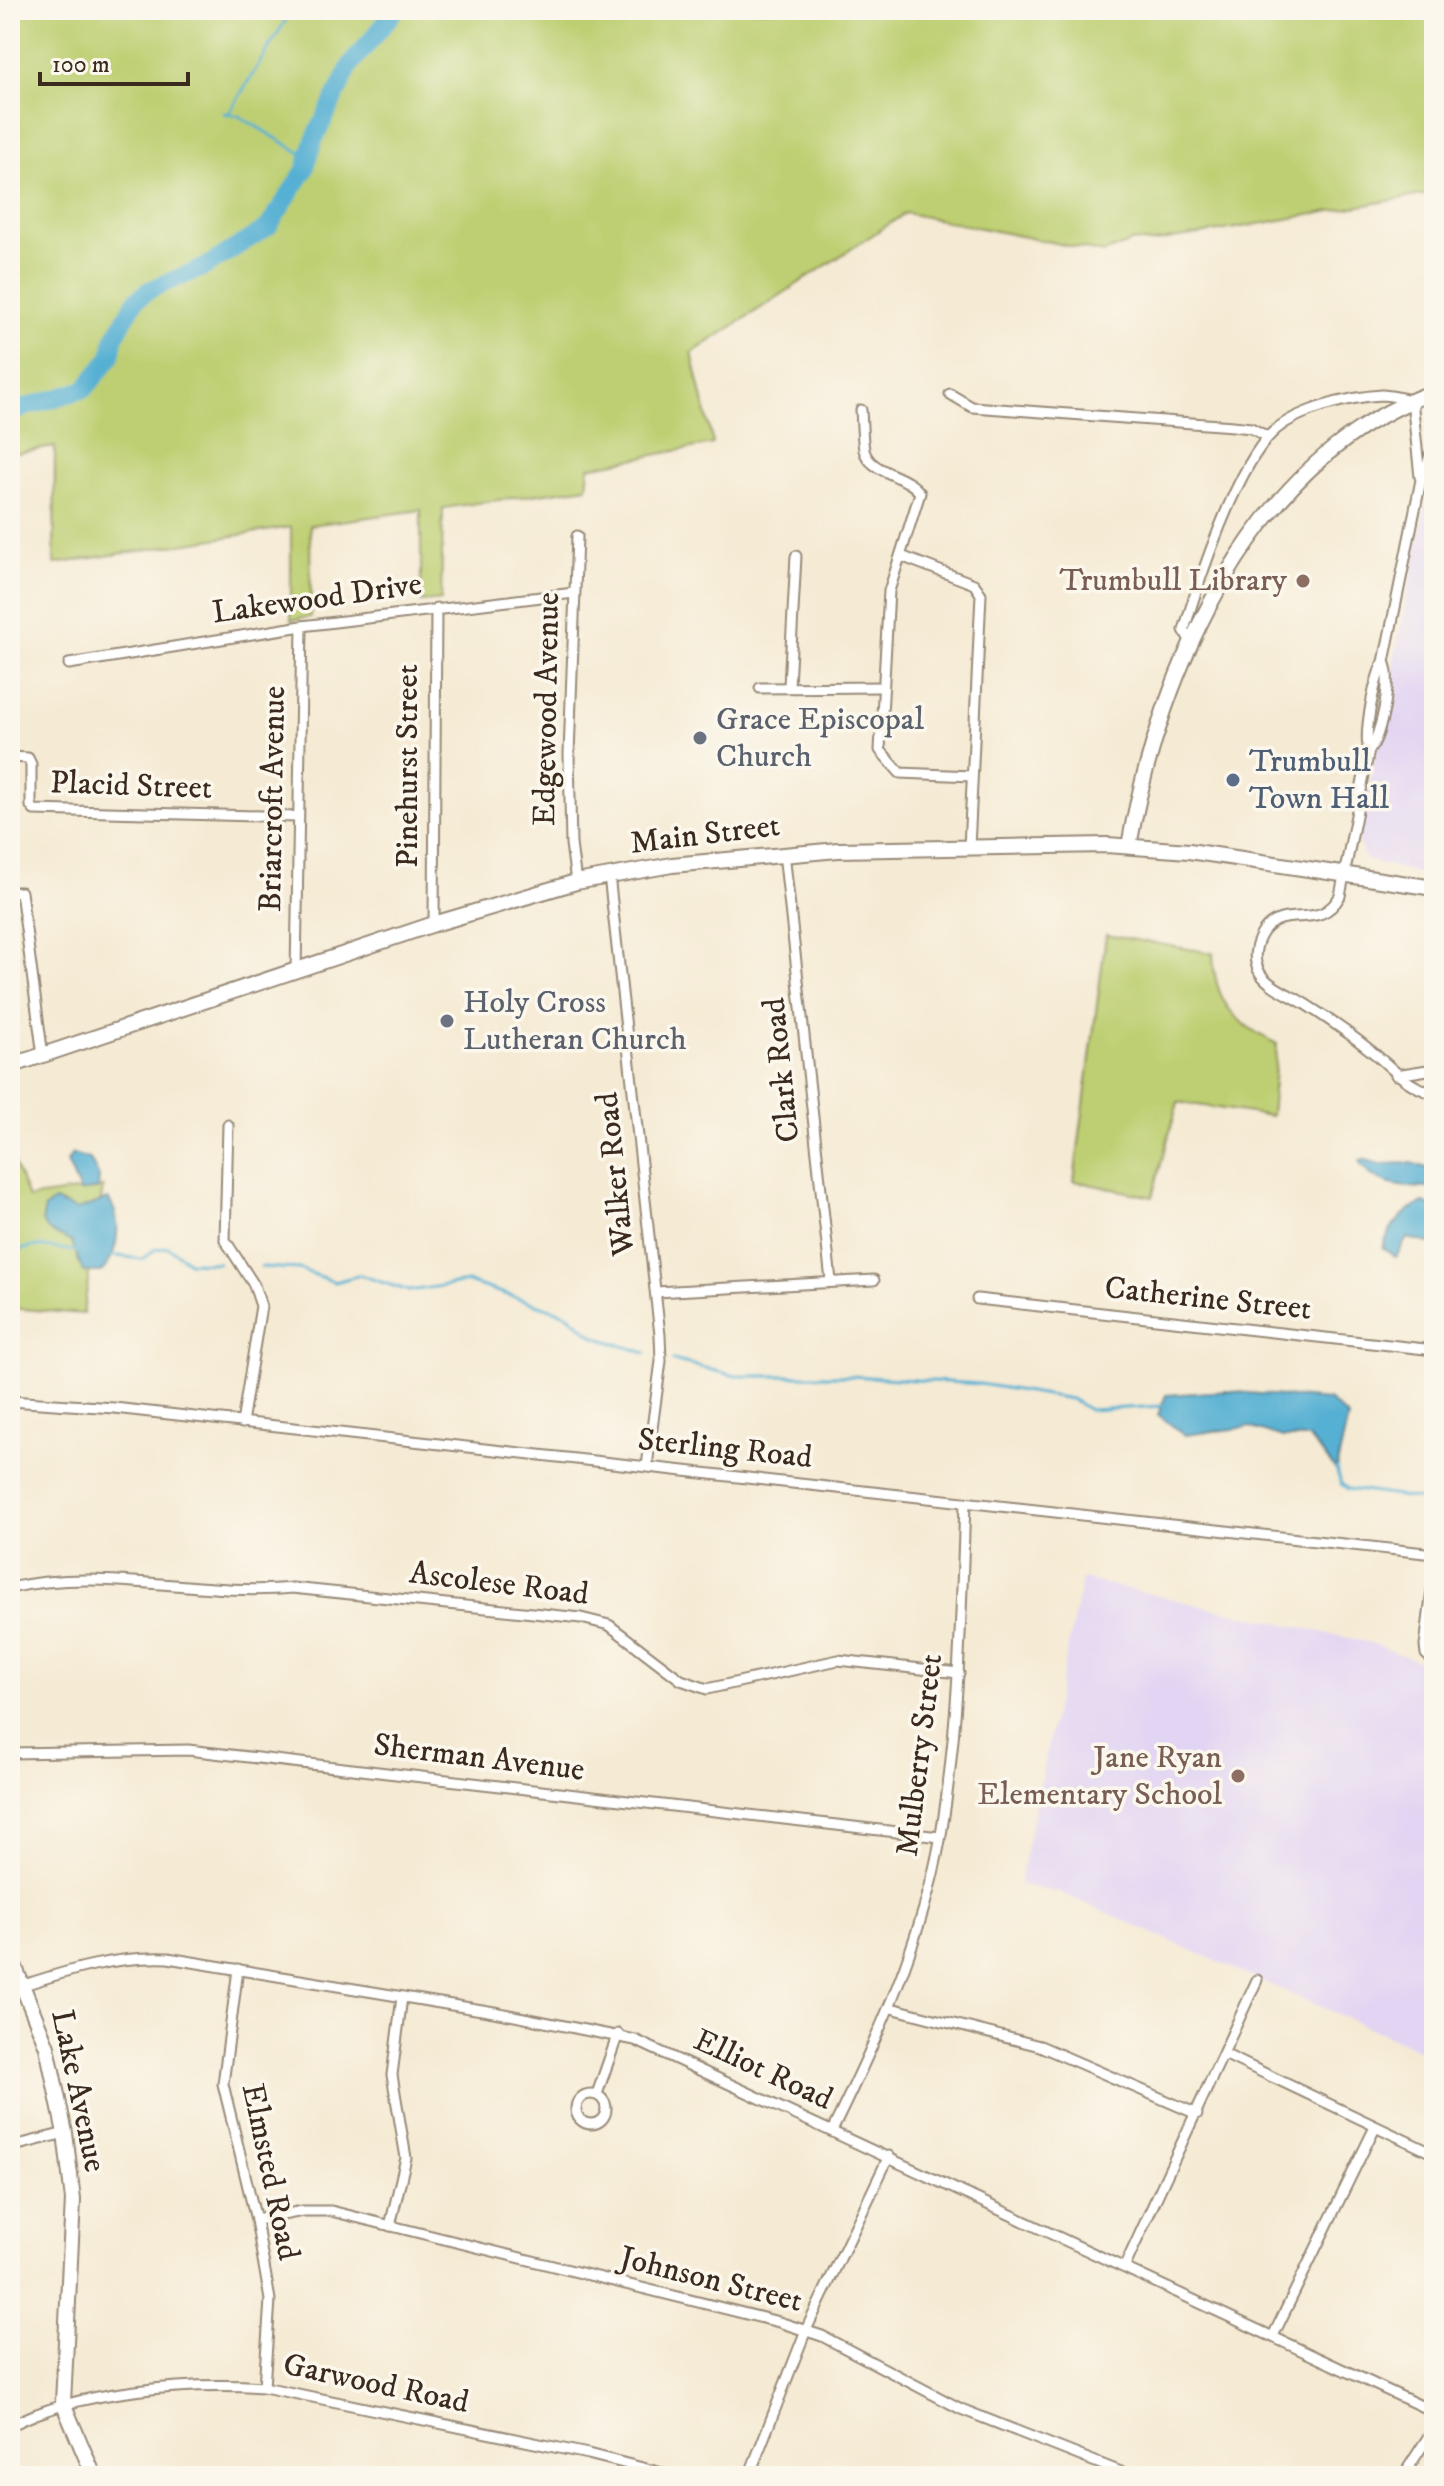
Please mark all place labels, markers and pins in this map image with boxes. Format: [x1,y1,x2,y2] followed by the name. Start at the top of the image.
[1059,561,1288,601] place label: Trumbull Library
[1294,572,1312,590] marker: Trumbull Library
[716,700,924,777] place label: Grace Episcopal Church
[691,729,709,747] marker: Grace Episcopal Church
[1249,742,1389,819] place label: Trumbull Town Hall
[1224,771,1242,789] marker: Trumbull Town Hall
[463,983,687,1060] place label: Holy Cross Lutheran Church
[438,1012,456,1030] marker: Holy Cross Lutheran Church
[977,1738,1222,1815] place label: Jane Ryan Elementary School
[1229,1767,1247,1785] marker: Jane Ryan Elementary School

